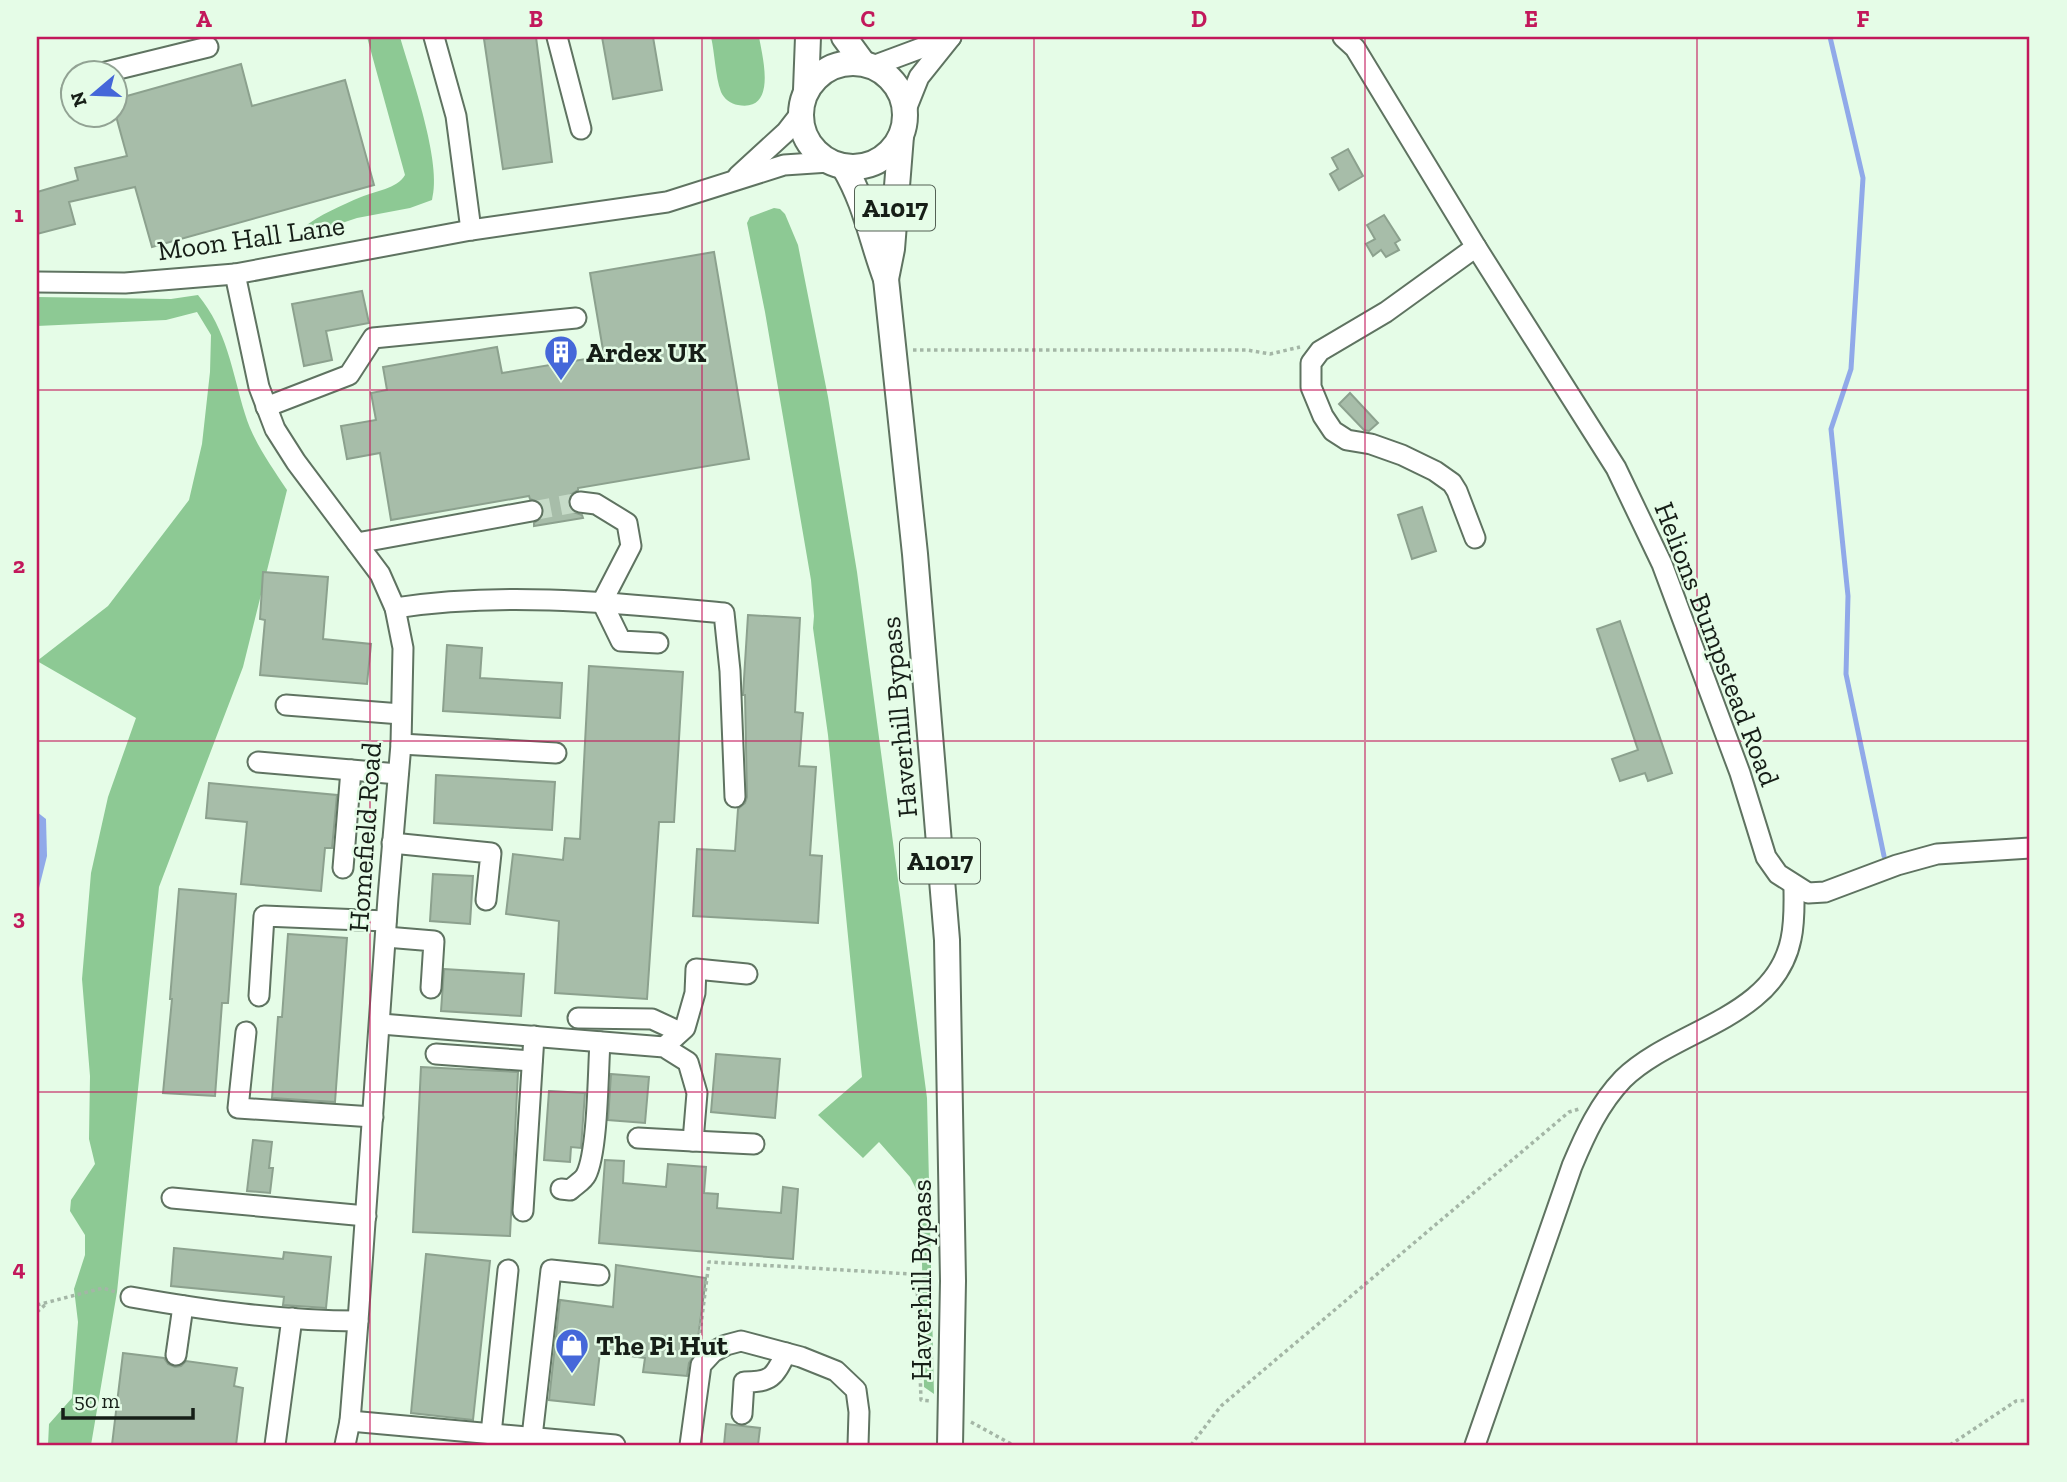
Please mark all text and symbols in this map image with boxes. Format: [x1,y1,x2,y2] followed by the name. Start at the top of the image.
[196,5,212,33] text: A
[529,5,543,33] text: B
[861,5,875,33] text: C
[1191,5,1207,33] text: D
[1524,5,1538,33] text: E
[1856,5,1870,33] text: F
[60,60,130,130] north arrow
[65,89,92,110] text: N
[855,186,935,230] road number: A1017
[14,200,24,228] text: 1
[155,209,347,267] street label: Moon Hall Lane
[542,333,580,382] building icon: Ardex UK
[586,336,706,369] place label: Ardex UK
[1648,497,1786,791] street label: Helions Bumpstead Road
[13,551,25,579] text: 2
[874,615,924,819] street label: Haverhill Bypass
[342,741,388,933] street label: Homefield Road
[900,838,980,884] road number: A1017
[13,903,25,931] text: 3
[905,1179,938,1381] street label: Haverhill Bypass
[12,1254,26,1282] text: 4
[553,1326,591,1375] shop icon: The Pi Hut
[596,1329,729,1362] place label: The Pi Hut
[63,1377,192,1421] scale bar
[74,1388,120,1413] text: 50 m

